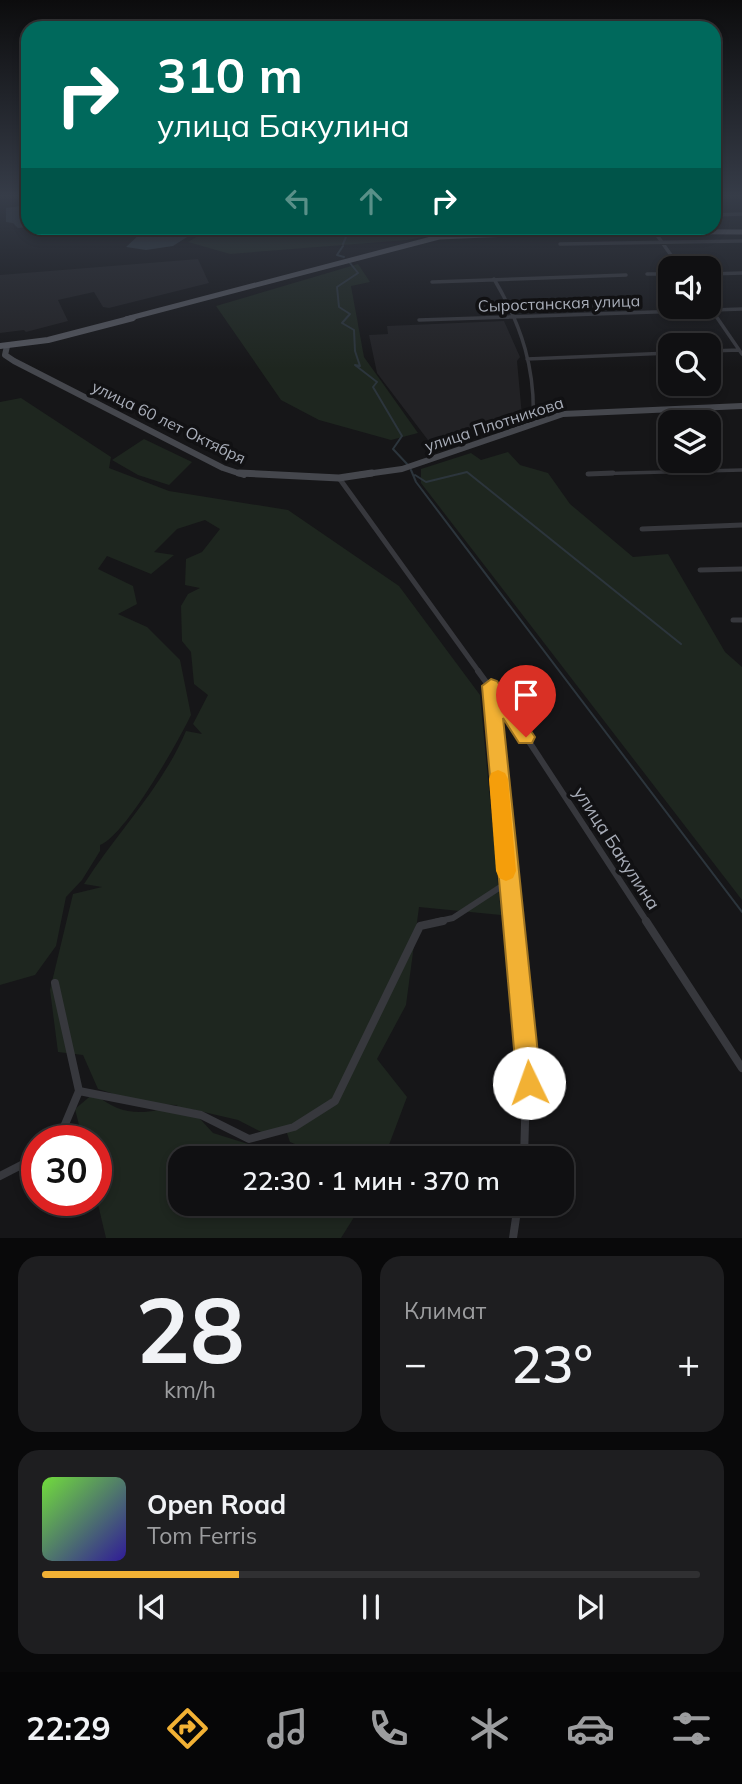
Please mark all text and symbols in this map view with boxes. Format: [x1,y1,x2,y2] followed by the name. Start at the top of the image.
[157,44,303,105] text: 310 m
[42,49,133,140] icon: right
[157,105,410,145] text: улица Бакулина
[279,182,317,220] icon: left
[352,182,390,220] icon: ahead
[425,182,463,220] icon: right
[658,256,721,473] map controls
[658,256,721,319] button: sound
[477,290,641,316] street label: Сыростанская улица
[658,333,721,396] button: search
[89,376,249,468] street label: улица 60 лет Октября
[422,392,566,456] street label: улица Плотникова
[658,410,721,473] button: layers
[496,665,556,737] pin
[507,676,545,714] icon: arrive
[569,782,665,914] street label: улица Бакулина
[492,1046,566,1120] position arrow
[21,1125,112,1216] speed limit sign: 30
[242,1164,500,1197] text: 22:30 · 1 мин · 370 m
[135,1272,245,1386] text: 28
[404,1296,486,1325] text: Климат
[511,1331,593,1396] text: 23°
[404,1339,427,1387] text: −
[677,1339,700,1387] text: +
[164,1375,216,1404] text: km/h
[147,1488,286,1521] text: Open Road
[147,1521,257,1550] text: Tom Ferris
[133,1588,171,1626] icon: previous
[352,1588,390,1626] icon: pause
[571,1588,609,1626] icon: next
[163,1704,212,1753] icon: directions
[263,1704,312,1753] icon: music
[364,1704,413,1753] icon: phone
[465,1704,514,1753] icon: climate
[566,1704,615,1753] icon: car
[667,1704,716,1753] icon: filters
[26,1708,111,1748] text: 22:29

